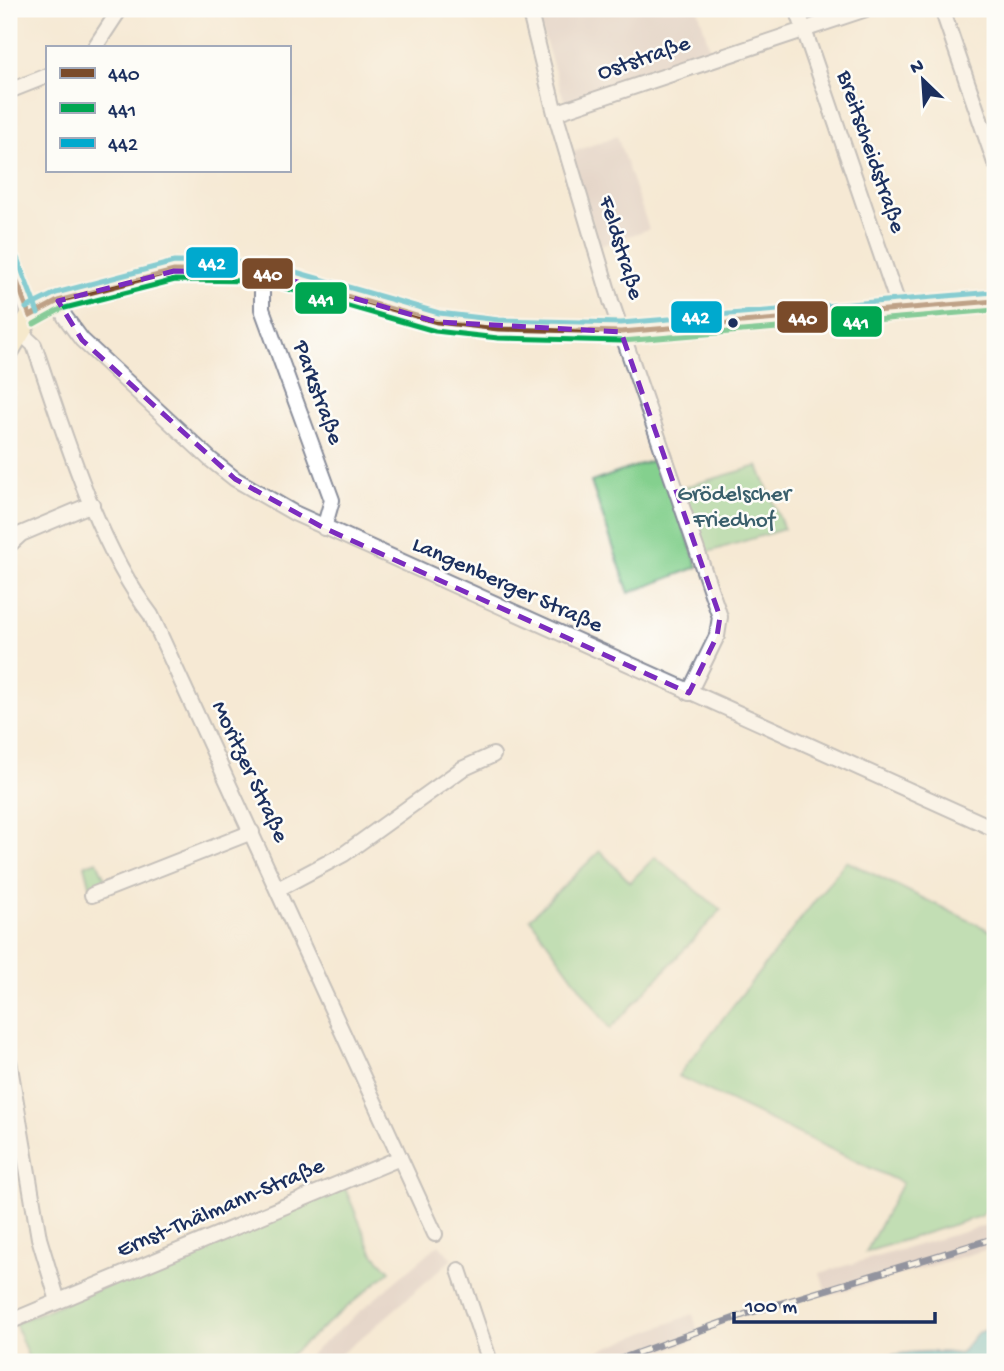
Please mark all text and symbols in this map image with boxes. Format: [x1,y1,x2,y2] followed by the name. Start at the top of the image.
[594,30,695,87] street label: Oststraße
[46,46,290,172] legend
[888,46,958,116] north arrow
[907,55,928,81] text: N
[108,64,140,89] text: 440
[829,66,911,238] street label: Breitscheidstraße
[108,100,136,125] text: 441
[108,134,138,159] text: 442
[591,192,649,304] street label: Feldstraße
[185,246,239,279] line badge: 442
[197,254,226,277] text: 442
[241,257,294,290] line badge: 440
[253,265,283,288] text: 440
[294,281,348,315] line badge: 441
[307,290,334,313] text: 441
[670,300,723,334] line badge: 442
[776,300,829,334] line badge: 440
[830,305,883,338] line badge: 441
[681,308,710,331] text: 442
[788,309,818,332] text: 440
[842,313,869,336] text: 441
[726,316,740,330] unlabelled marker
[285,336,349,450] street label: Parkstraße
[677,482,793,535] park label: Grödelscher Friedhof
[408,532,607,641] street label: Langenberger Straße
[204,697,294,848] street label: Moritzer Straße
[113,1153,330,1265] street label: Ernst-Thälmann-Straße
[734,1280,936,1324] scale bar
[744,1296,797,1321] text: 100 m

